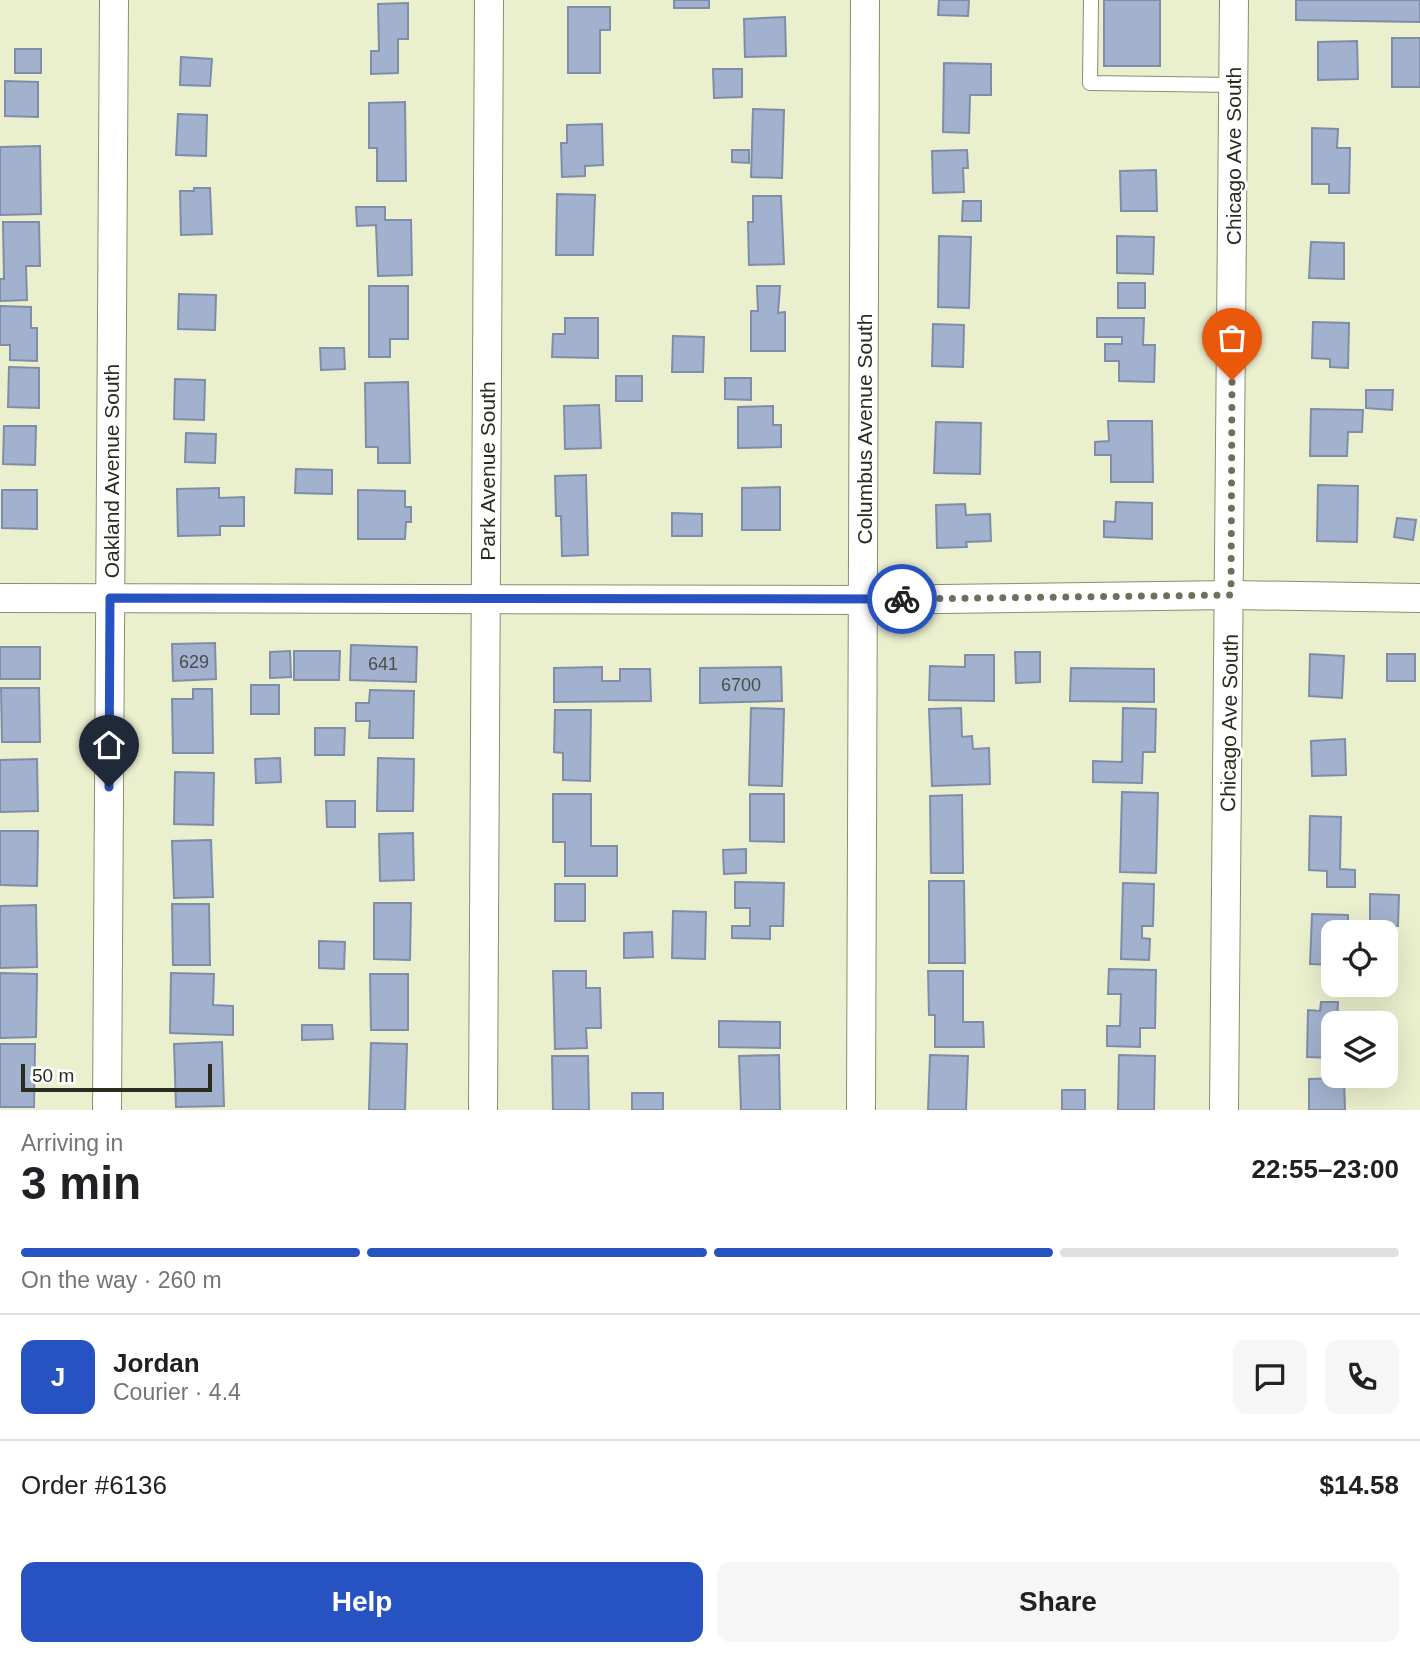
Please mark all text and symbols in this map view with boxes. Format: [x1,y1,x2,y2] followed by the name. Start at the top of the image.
[1222,67,1245,245] street label: Chicago Ave South
[1202,308,1262,380] pin
[853,314,876,544] street label: Columbus Avenue South
[1213,319,1251,357] icon: bag
[100,364,123,578] street label: Oakland Avenue South
[476,381,499,561] street label: Park Avenue South
[867,564,937,634] courier
[883,580,921,618] icon: bike
[1216,634,1242,812] street label: Chicago Ave South
[179,652,209,672] house number: 629
[368,654,398,674] house number: 641
[721,675,761,695] house number: 6700
[79,715,139,787] pin
[90,726,128,764] icon: home
[1321,920,1398,1088] map controls
[1321,920,1398,997] button: locate
[1321,1011,1398,1088] button: layers
[21,1061,212,1093] scale bar
[32,1065,74,1086] text: 50 m
[21,1130,123,1156] text: Arriving in
[1252,1154,1399,1184] text: 22:55–23:00
[21,1157,141,1209] text: 3 min
[21,1267,222,1293] text: On the way · 260 m
[1233,1340,1307,1414] button: chat
[1325,1340,1399,1414] button: phone
[113,1348,200,1378] text: Jordan
[51,1362,65,1392] text: J
[113,1379,241,1405] text: Courier · 4.4
[21,1470,167,1500] text: Order #6136
[1319,1470,1399,1500] text: $14.58
[21,1562,703,1642] button: Help
[717,1562,1399,1642] button: Share

